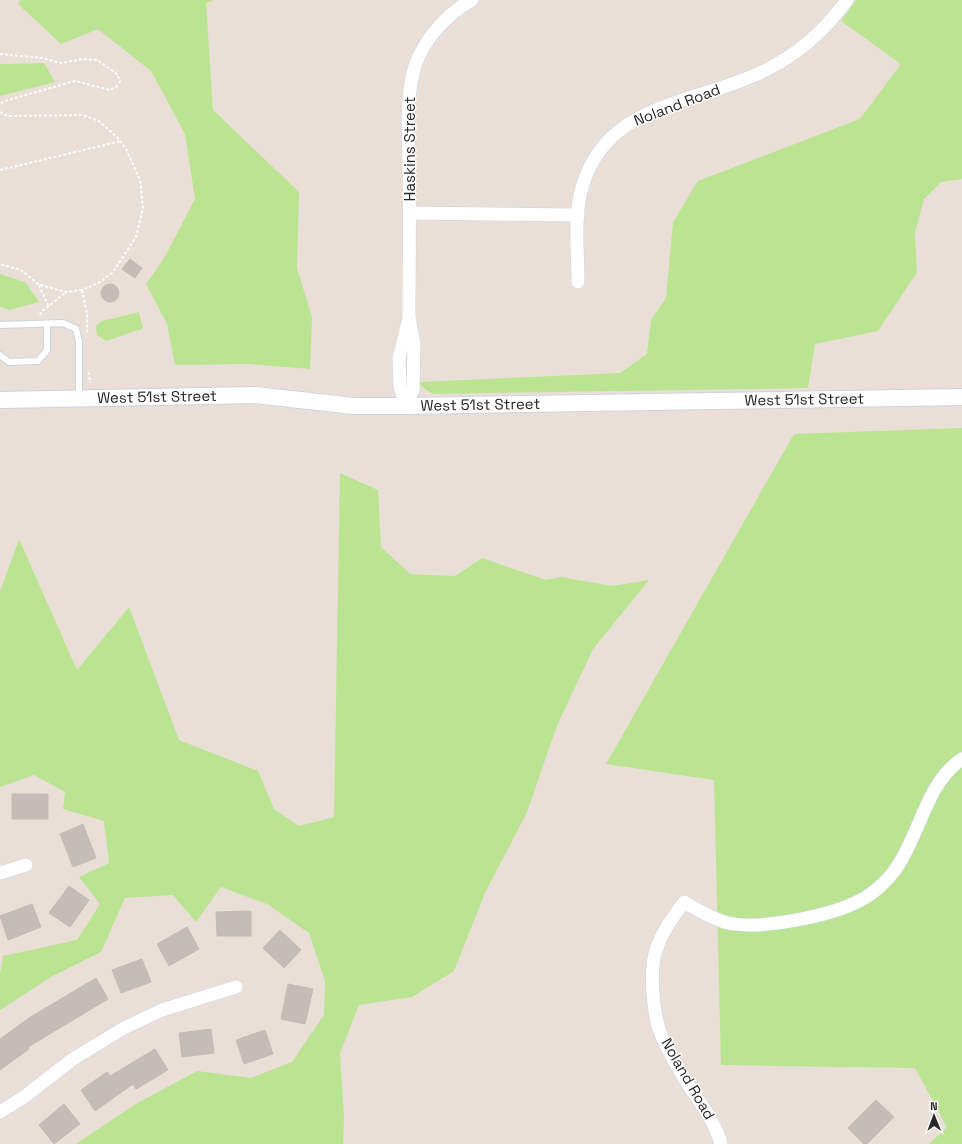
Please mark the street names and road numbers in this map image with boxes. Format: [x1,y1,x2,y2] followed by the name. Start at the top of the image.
[631,79,723,130] street label: Noland Road
[400,96,419,201] street label: Haskins Street
[97,386,217,407] street label: West 51st Street
[744,389,864,410] street label: West 51st Street
[420,394,540,415] street label: West 51st Street
[657,1035,719,1123] street label: Noland Road

